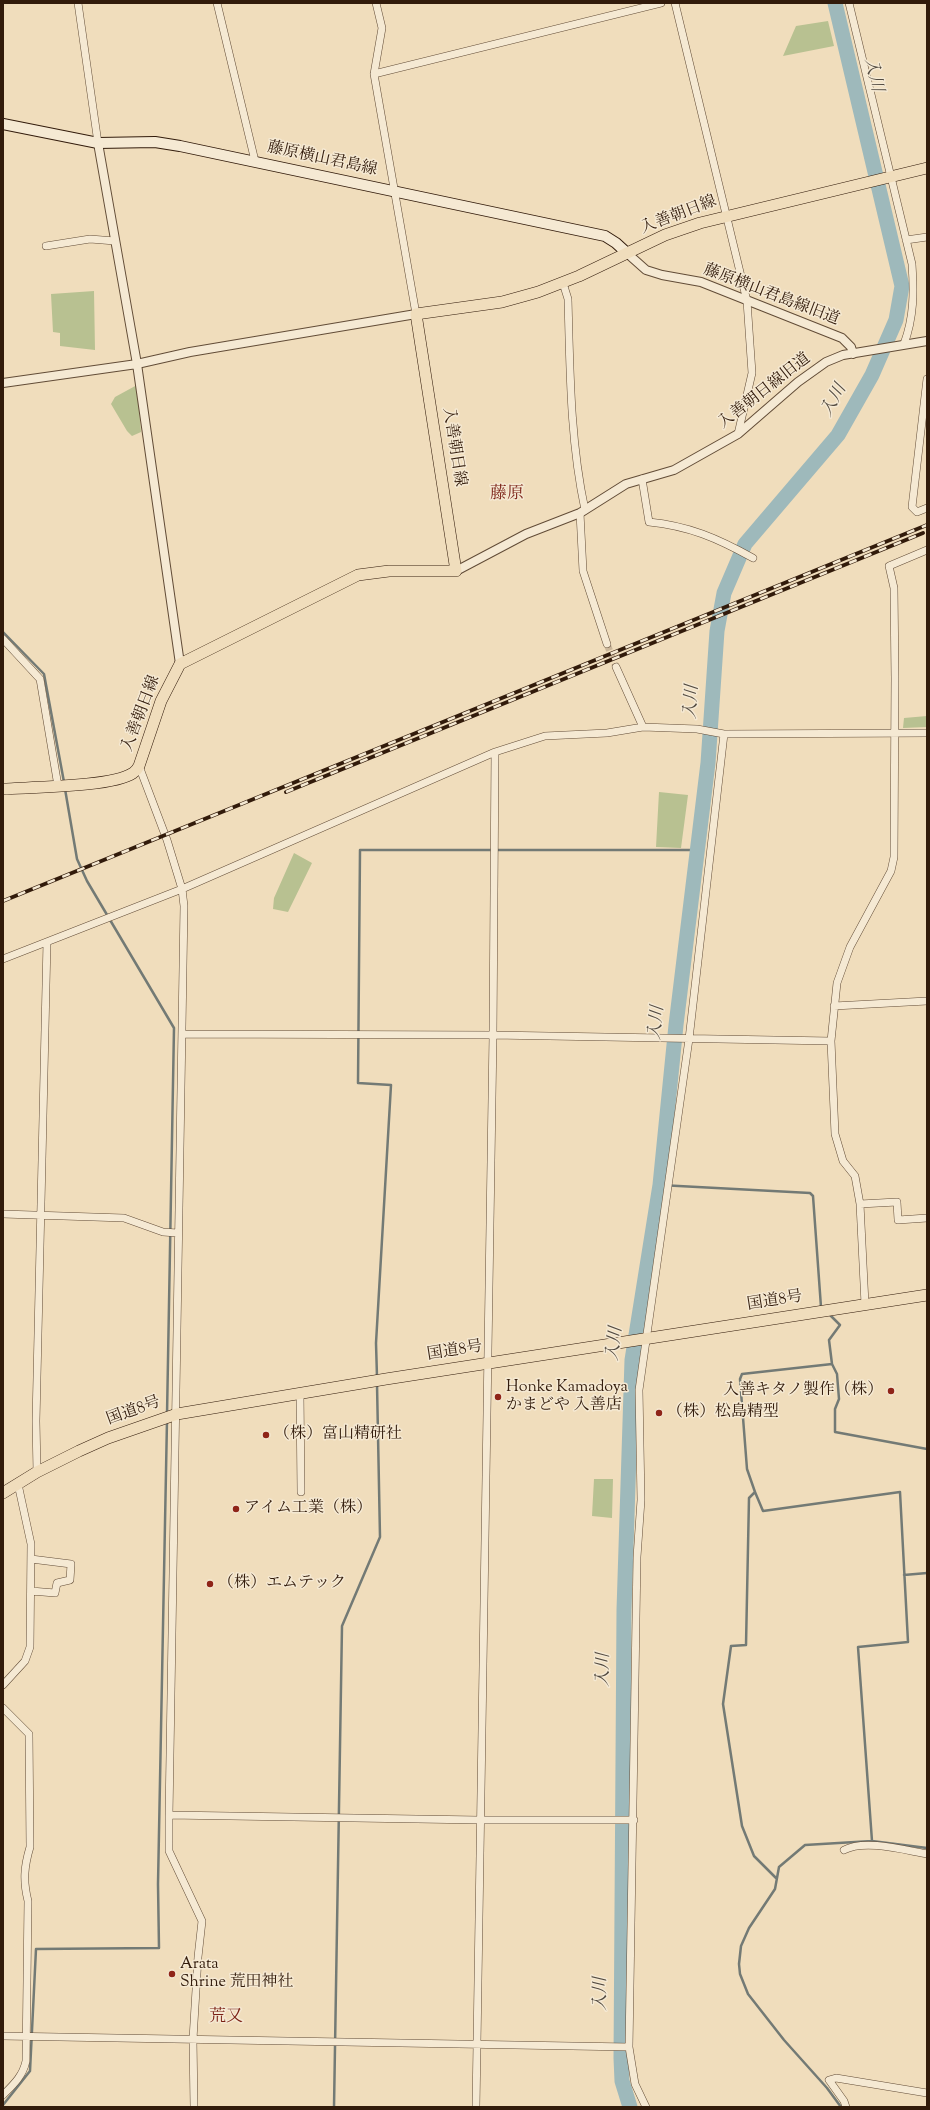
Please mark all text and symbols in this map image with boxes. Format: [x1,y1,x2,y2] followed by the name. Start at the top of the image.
[858,56,886,94] water label: 入川
[265,139,379,181] street label: 藤原横山君島線
[638,193,720,239] street label: 入善朝日線
[700,261,842,331] street label: 藤原横山君島線旧道
[715,350,815,434] street label: 入善朝日線旧道
[818,381,852,421] water label: 入川
[437,406,469,488] street label: 入善朝日線
[490,485,524,505] district label: 藤原
[119,673,165,755] street label: 入善朝日線
[682,684,704,720] water label: 入川
[646,1005,670,1041] water label: 入川
[746,1288,804,1316] street label: 国道8号
[604,1326,628,1362] water label: 入川
[426,1338,484,1366] street label: 国道8号
[506,1378,628,1416] place label: Honke Kamadoya かまどや 入善店
[723,1381,883,1401] place label: 入善キタノ製作（株）
[886,1386,896,1396] marker: 入善キタノ製作（株）
[493,1392,503,1402] marker: Honke Kamadoya かまどや 入善店
[104,1393,164,1431] street label: 国道8号
[667,1403,779,1423] place label: （株）松島精型
[654,1408,664,1418] marker: （株）松島精型
[274,1425,402,1445] place label: （株）富山精研社
[261,1430,271,1440] marker: （株）富山精研社
[244,1499,372,1519] place label: アイム工業（株）
[231,1504,241,1514] marker: アイム工業（株）
[218,1574,346,1594] place label: （株）エムテック
[205,1579,215,1589] marker: （株）エムテック
[595,1653,615,1687] water label: 入川
[180,1955,293,1993] place label: Arata Shrine 荒田神社
[167,1969,177,1979] marker: Arata Shrine 荒田神社
[592,1977,612,2011] water label: 入川
[209,2008,243,2028] district label: 荒又

